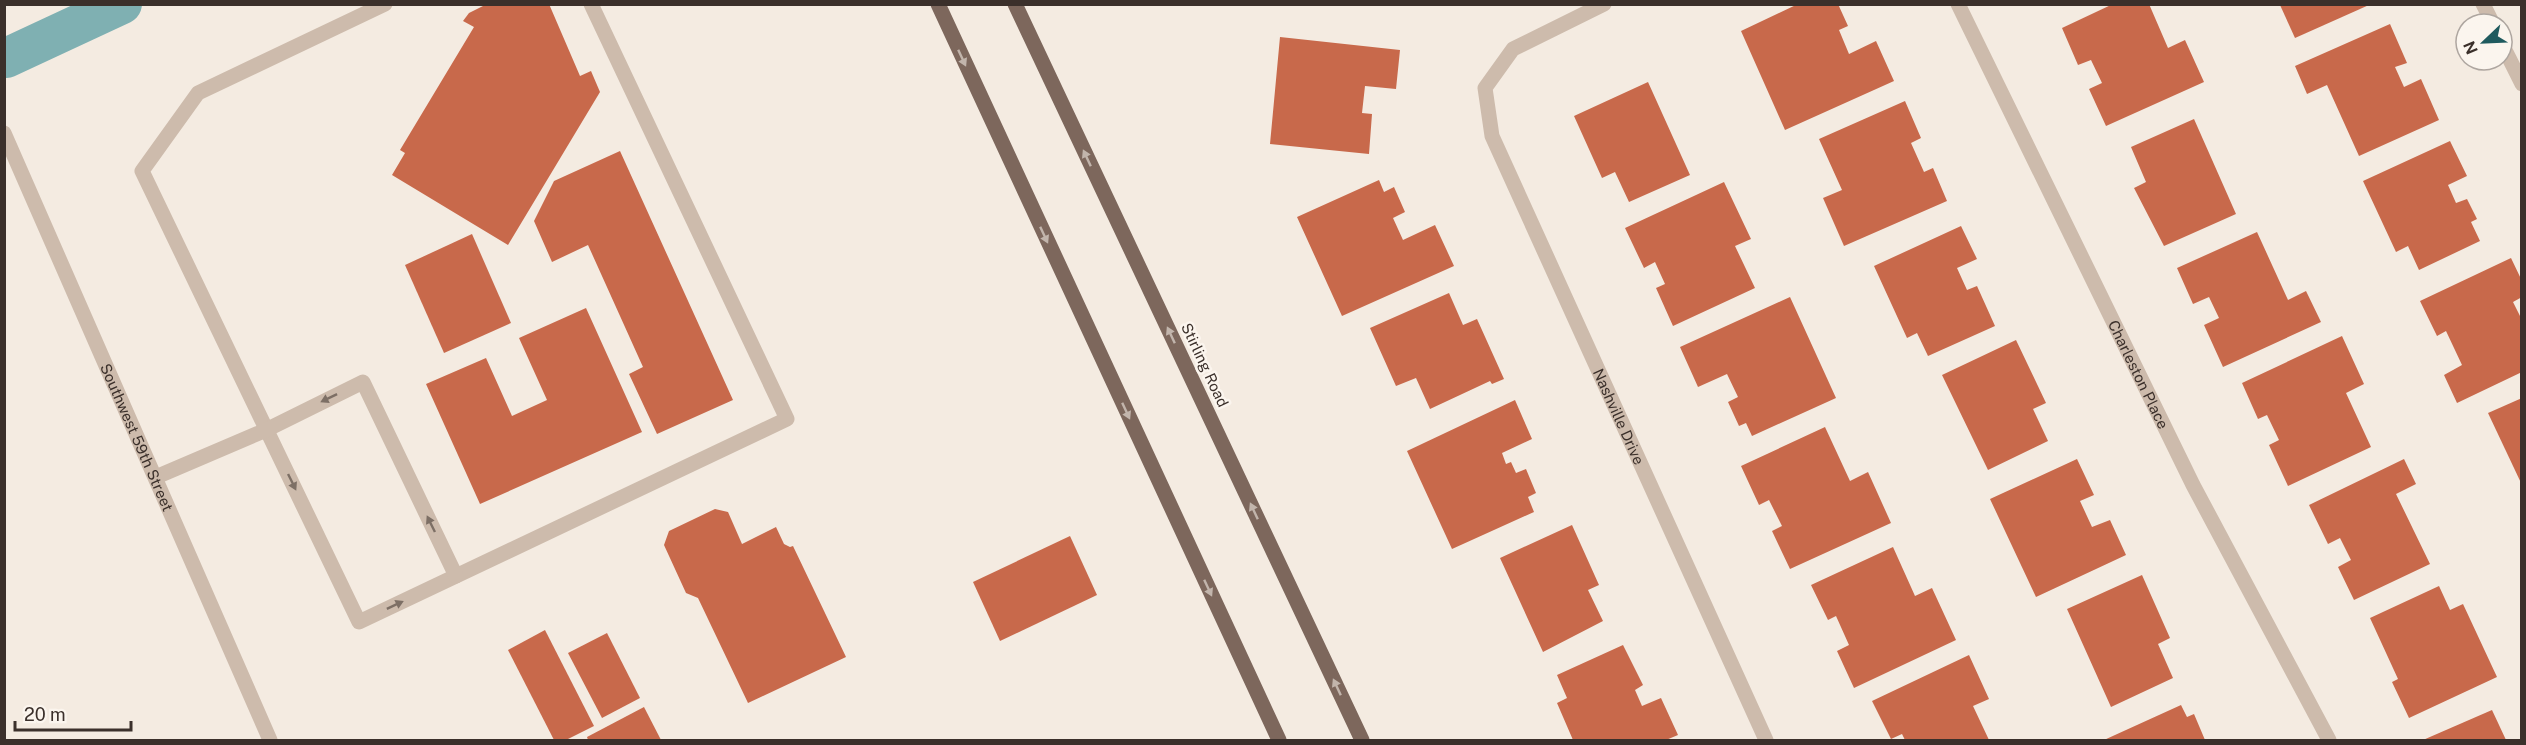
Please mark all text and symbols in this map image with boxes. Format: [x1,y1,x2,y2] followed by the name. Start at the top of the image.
[2454,12,2514,72] north arrow
[2459,38,2482,57] text: N
[958,49,967,66] one-way arrow
[1083,150,1092,167] one-way arrow
[1040,226,1049,243] one-way arrow
[2105,317,2173,431] street label: Charleston Place
[1178,320,1232,410] street label: Stirling Road
[1166,326,1175,343] one-way arrow
[97,361,177,514] street label: Southwest 59th Street
[1590,366,1648,467] street label: Nashville Drive
[321,394,338,403] one-way arrow
[1122,403,1131,420] one-way arrow
[287,474,296,491] one-way arrow
[1249,503,1258,520] one-way arrow
[426,515,435,532] one-way arrow
[1204,580,1213,597] one-way arrow
[387,601,404,610] one-way arrow
[1332,678,1342,696] one-way arrow
[15,694,130,732] scale bar
[24,704,66,725] text: 20 m

